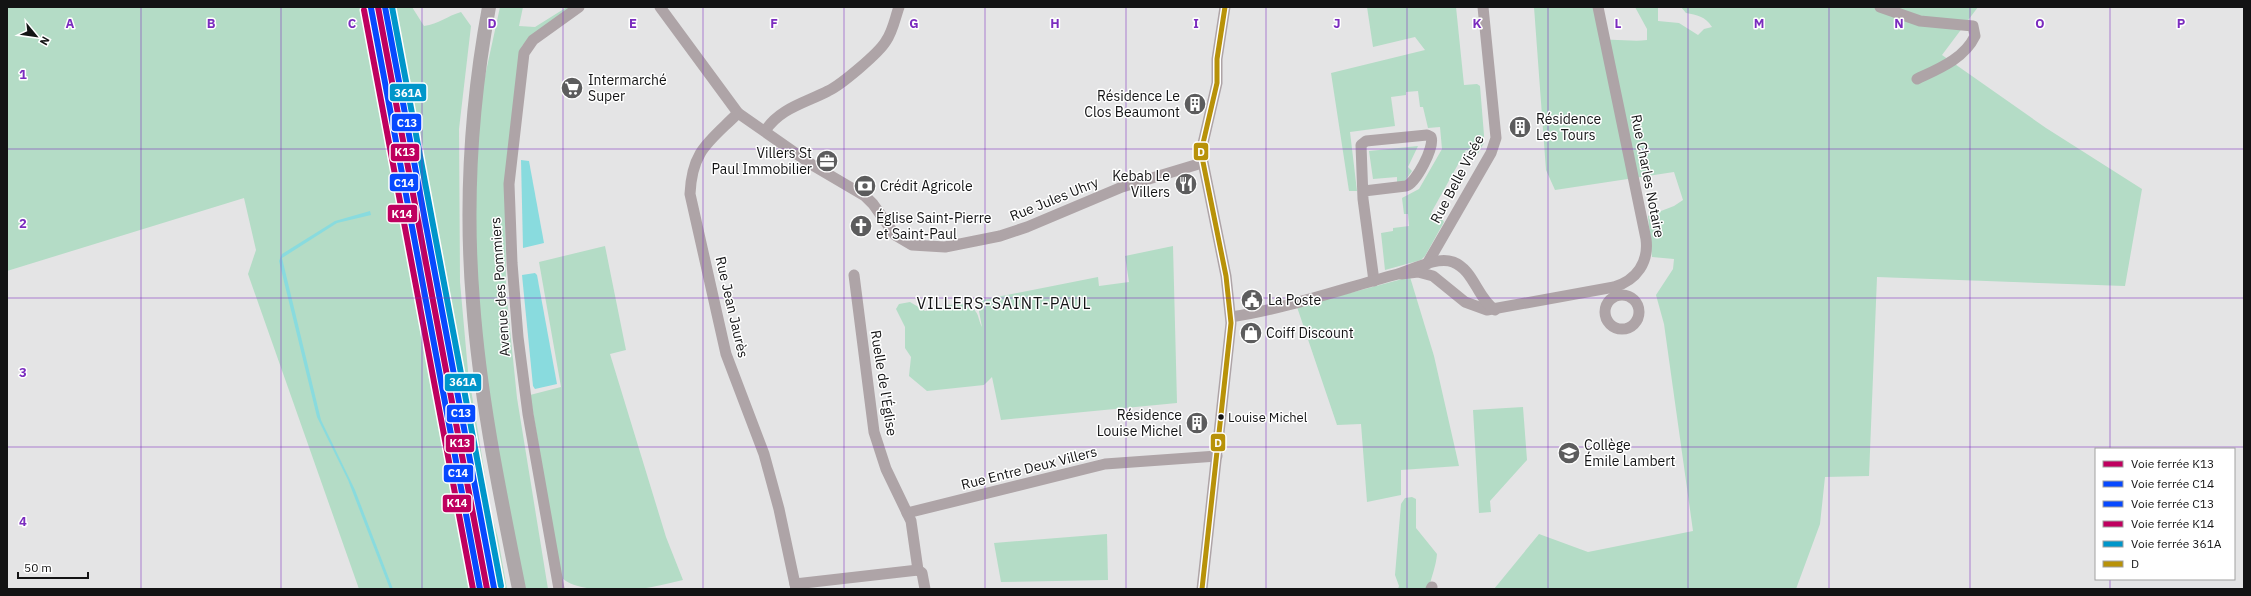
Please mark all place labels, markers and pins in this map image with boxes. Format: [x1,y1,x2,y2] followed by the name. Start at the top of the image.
[588,71,667,105] place label: Intermarché Super
[559,75,585,101] supermarket icon: Intermarché Super
[1084,87,1180,121] place label: Résidence Le Clos Beaumont
[1182,91,1208,117] building icon: Résidence Le Clos Beaumont
[1536,110,1601,144] place label: Résidence Les Tours
[1507,114,1533,140] building icon: Résidence Les Tours
[711,144,812,178] place label: Villers St Paul Immobilier
[814,148,840,174] office icon: Villers St Paul Immobilier
[1112,167,1170,201] place label: Kebab Le Villers
[1173,171,1199,197] restaurant icon: Kebab Le Villers
[852,173,878,199] bank icon: Crédit Agricole
[880,177,973,195] place label: Crédit Agricole
[876,208,992,243] place label: Église Saint-Pierre et Saint-Paul
[848,213,874,239] church icon: Église Saint-Pierre et Saint-Paul
[1239,287,1265,313] public building icon: La Poste
[1268,291,1321,309] place label: La Poste
[1238,320,1264,346] shop icon: Coiff Discount
[1266,324,1354,342] place label: Coiff Discount
[1097,406,1182,440] place label: Résidence Louise Michel
[1228,409,1308,426] place label: Louise Michel
[1184,410,1210,436] building icon: Résidence Louise Michel
[1216,412,1226,422] marker: Louise Michel
[1584,436,1675,470] place label: Collège Émile Lambert
[1556,440,1582,466] school or university icon: Collège Émile Lambert

